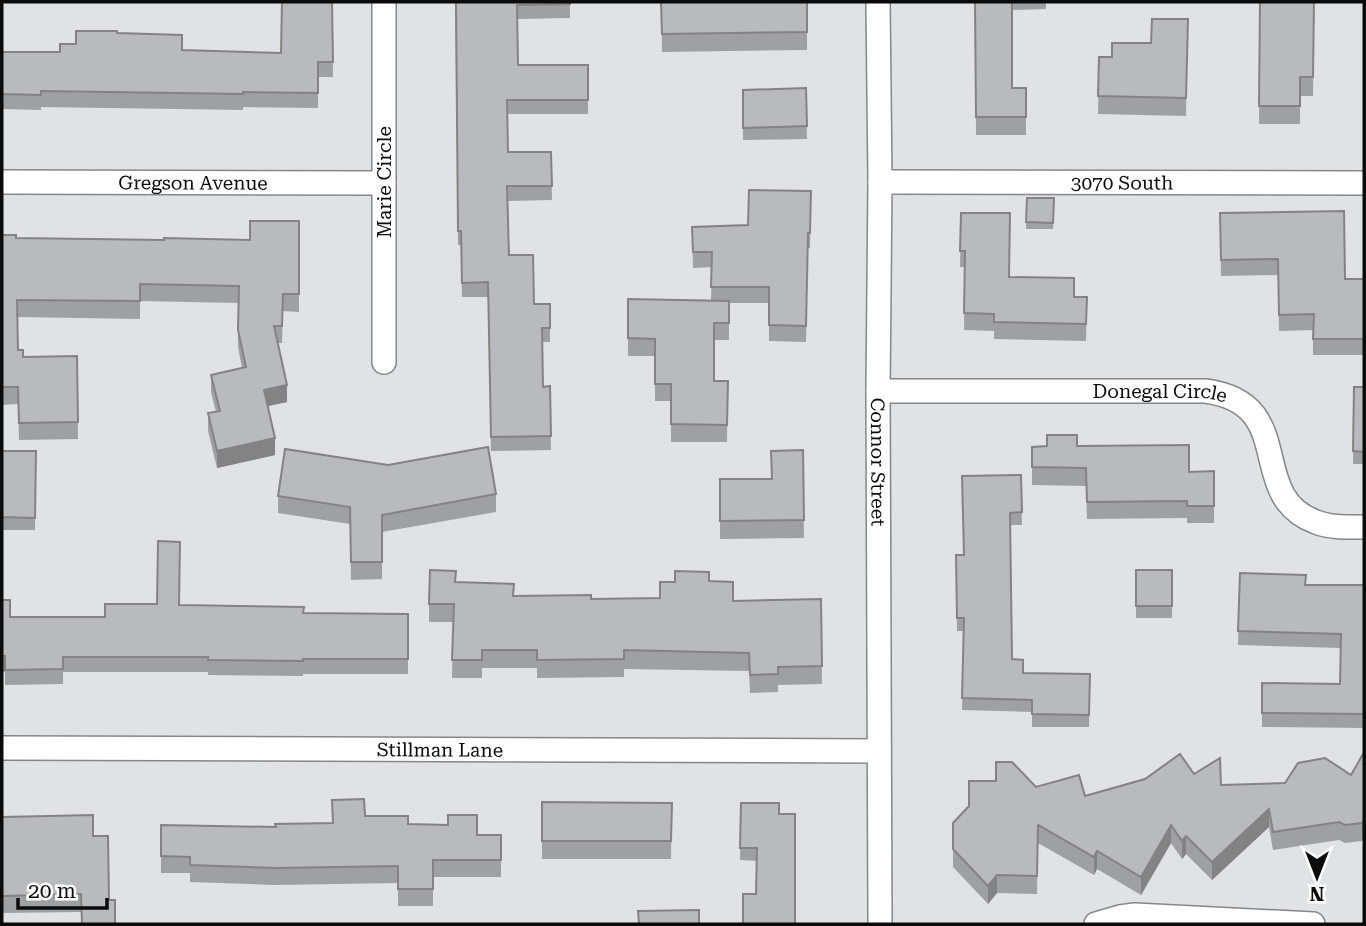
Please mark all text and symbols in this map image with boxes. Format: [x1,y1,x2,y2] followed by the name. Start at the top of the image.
[373,126,396,238] street label: Marie Circle
[118,171,268,195] street label: Gregson Avenue
[1071,171,1173,195] street label: 3070 South
[1092,380,1230,407] street label: Donegal Circle
[866,398,890,526] street label: Connor Street
[377,738,503,762] street label: Stillman Lane
[1282,842,1352,912] north arrow
[18,866,107,910] scale bar
[28,879,76,903] text: 20 m
[1309,882,1324,905] text: N

